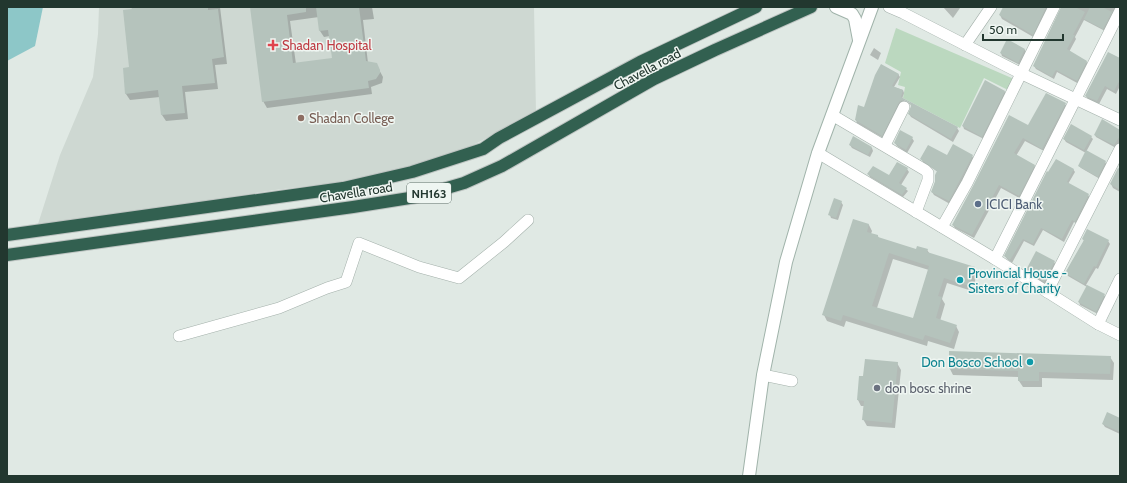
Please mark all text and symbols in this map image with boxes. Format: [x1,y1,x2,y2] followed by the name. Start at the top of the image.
[983,16,1063,42] scale bar
[989,22,1017,37] text: 50 m
[282,37,372,53] place label: Shadan Hospital
[267,39,279,51] marker: Shadan Hospital
[611,45,683,93] street label: Chavella road
[309,110,395,126] place label: Shadan College
[296,113,306,123] marker: Shadan College
[318,178,394,206] street label: Chavella road
[407,183,451,203] road number: NH163
[986,196,1042,212] place label: ICICI Bank
[973,199,983,209] marker: ICICI Bank
[968,265,1067,296] place label: Provincial House - Sisters of Charity
[955,275,965,285] marker: Provincial House - Sisters of Charity
[921,354,1022,370] place label: Don Bosco School
[1025,357,1035,367] marker: Don Bosco School
[885,380,972,396] place label: don bosc shrine
[872,383,882,393] marker: don bosc shrine

